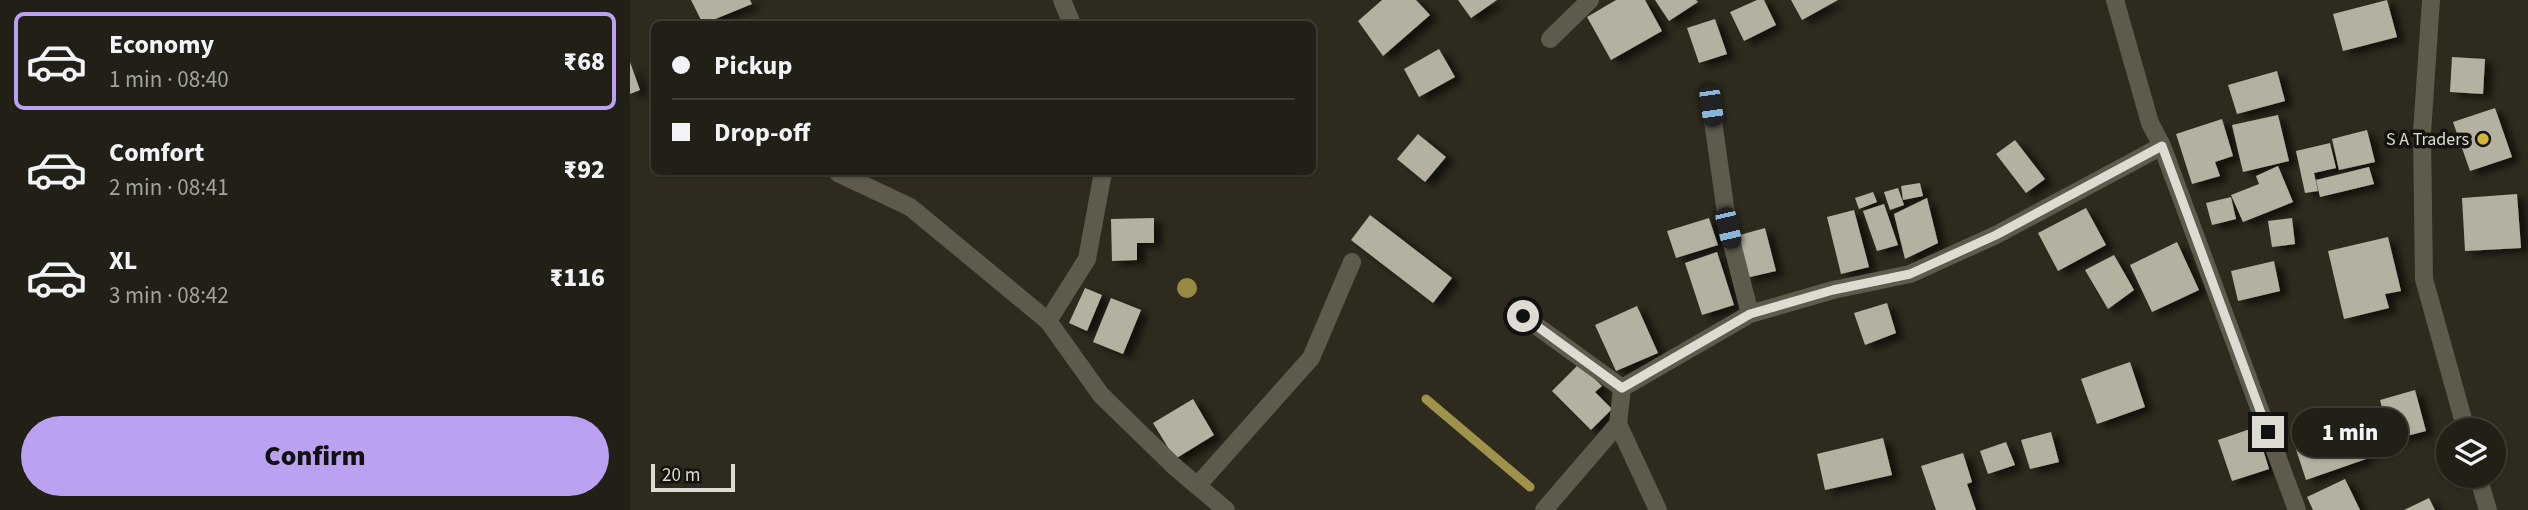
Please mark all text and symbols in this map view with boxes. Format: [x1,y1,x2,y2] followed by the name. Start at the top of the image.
[109,26,214,63] text: Economy
[25,30,88,93] icon: car
[563,43,605,80] text: ₹68
[714,47,792,84] text: Pickup
[109,63,229,96] text: 1 min · 08:40
[1698,84,1725,128] car
[714,114,810,151] text: Drop-off
[2386,127,2469,152] place label: S A Traders
[2475,131,2491,147] marker: S A Traders
[109,134,204,171] text: Comfort
[25,138,88,201] icon: car
[563,151,605,188] text: ₹92
[109,171,229,204] text: 2 min · 08:41
[1714,205,1743,251] car
[109,242,137,279] text: XL
[25,246,88,309] icon: car
[549,259,605,296] text: ₹116
[109,279,229,312] text: 3 min · 08:42
[1507,300,1539,332] route start
[2292,408,2408,457] callout: 1 min
[21,416,609,496] button: Confirm
[2252,416,2284,448] route end
[2322,416,2378,449] text: 1 min
[2436,418,2506,488] map controls
[2436,418,2506,488] button: layers
[651,461,735,493] scale bar
[662,462,700,489] text: 20 m

